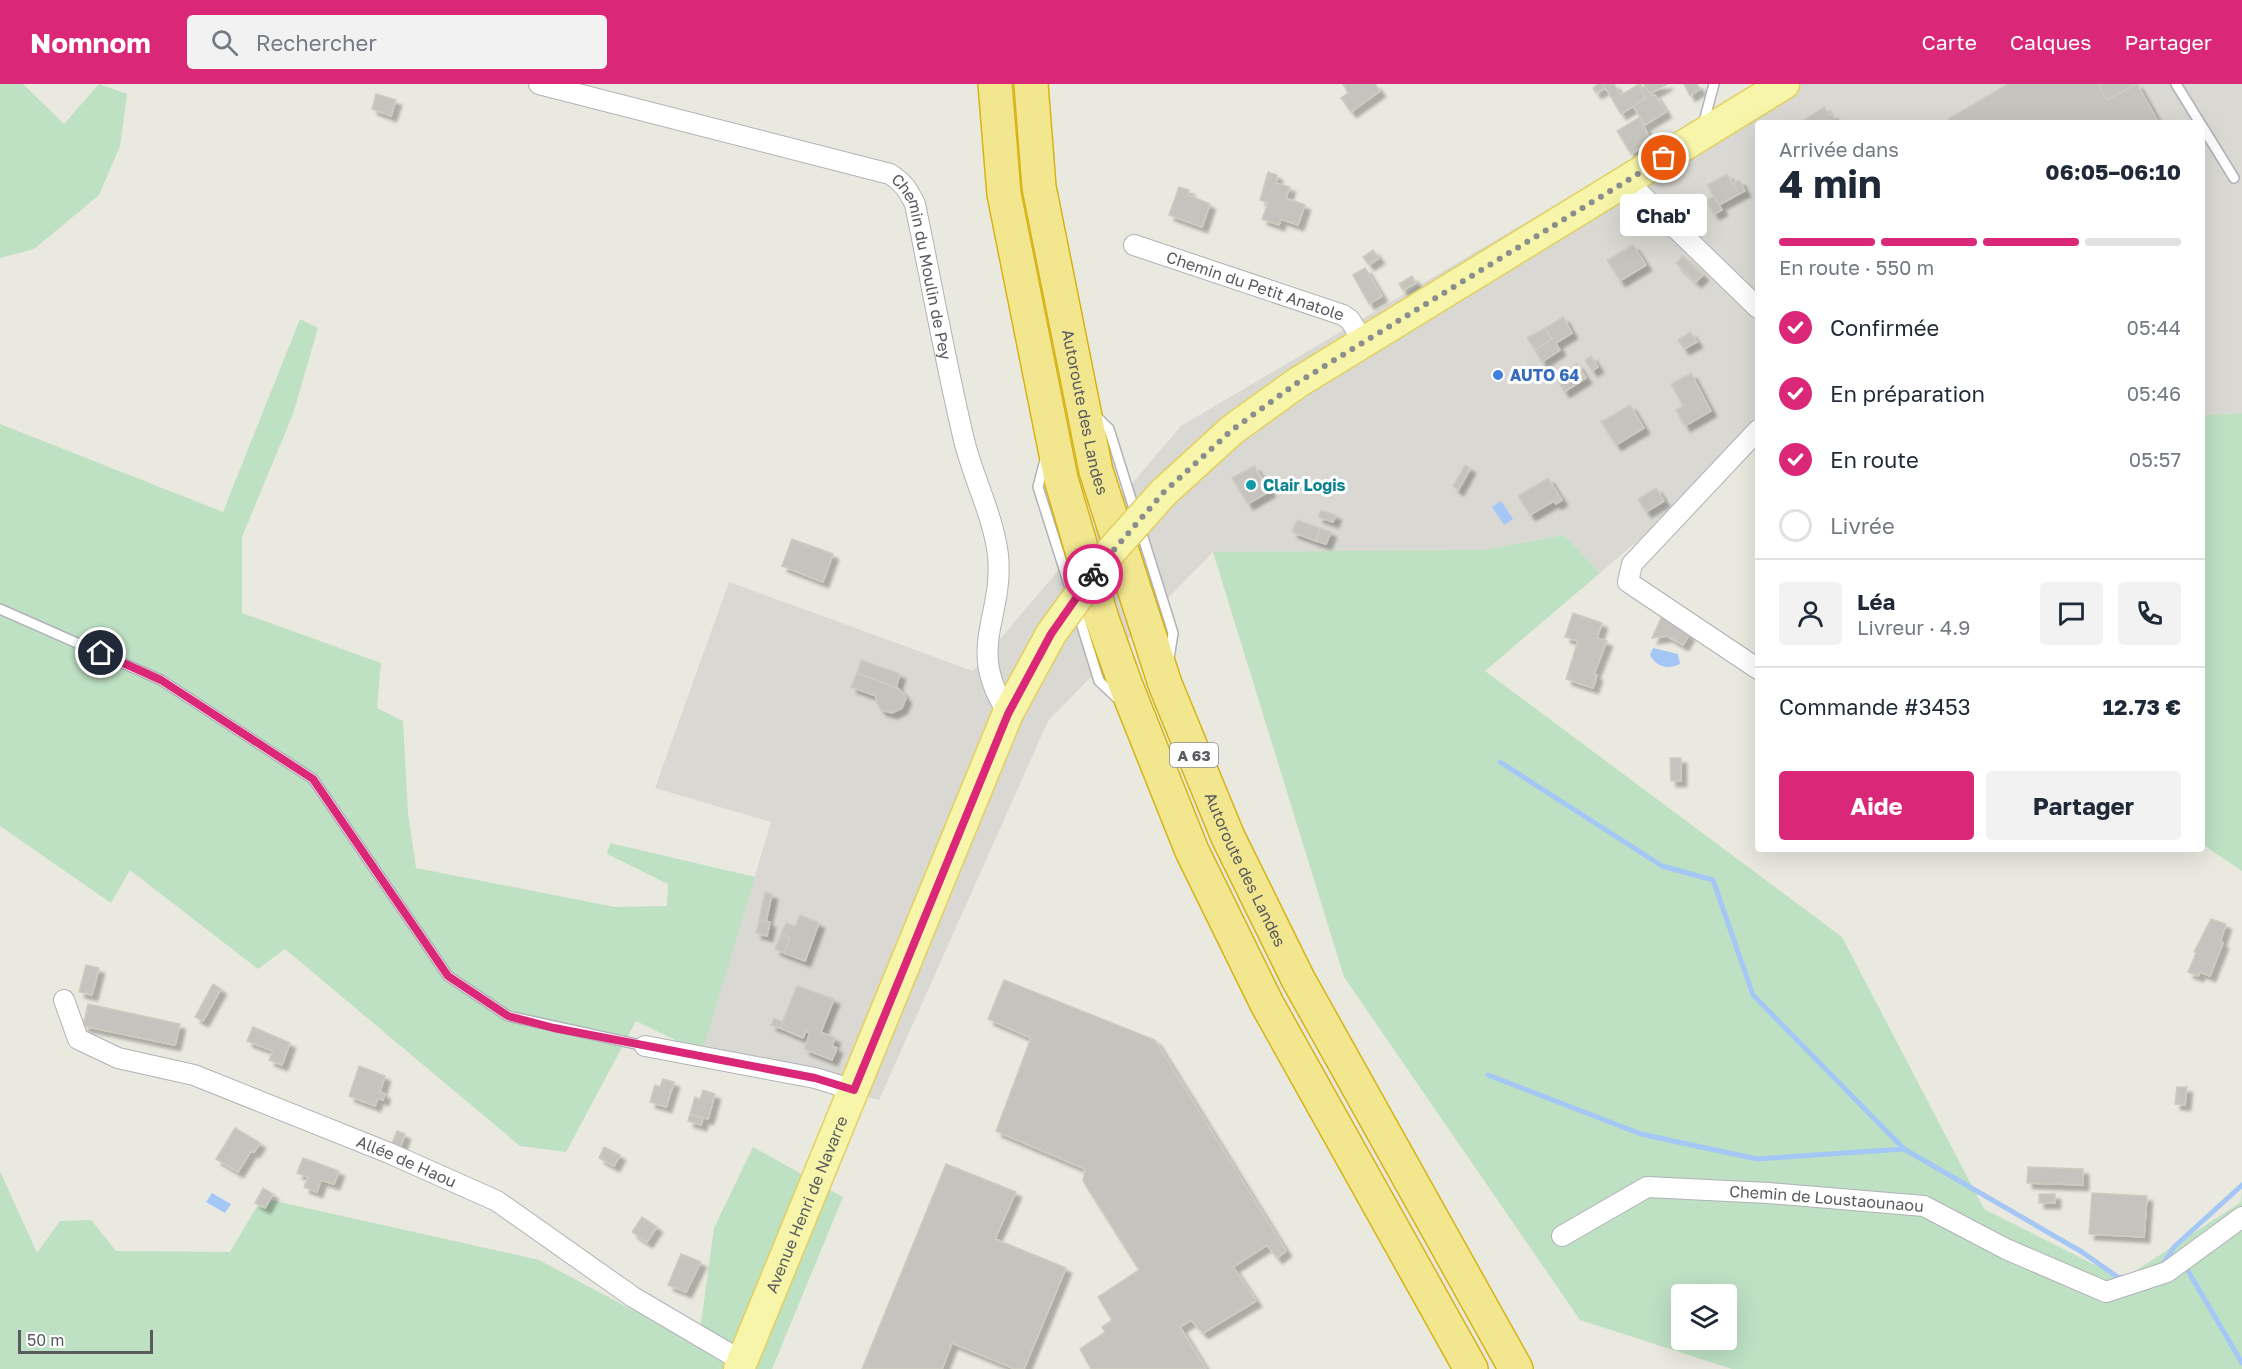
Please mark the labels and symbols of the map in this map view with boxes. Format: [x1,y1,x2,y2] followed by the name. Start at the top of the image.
[1638,132,1689,183] pin
[888,169,956,362] street label: Chemin du Moulin de Pey
[1620,194,1708,236] callout: Chab'
[1164,247,1347,325] street label: Chemin du Petit Anatole
[1058,328,1113,497] street label: Autoroute des Landes
[1510,365,1579,385] place label: AUTO 64
[1491,368,1505,382] marker: AUTO 64
[1263,475,1346,495] place label: Clair Logis
[1244,478,1258,492] marker: Clair Logis
[1063,544,1123,604] courier
[75,627,126,678] pin
[1170,743,1218,767] road number: A 63
[1201,789,1290,950] street label: Autoroute des Landes
[761,1113,852,1296] street label: Avenue Henri de Navarre
[354,1131,460,1192] street label: Allée de Haou
[1729,1181,1925,1216] street label: Chemin de Loustaounaou
[18,1327,153,1354] scale bar

